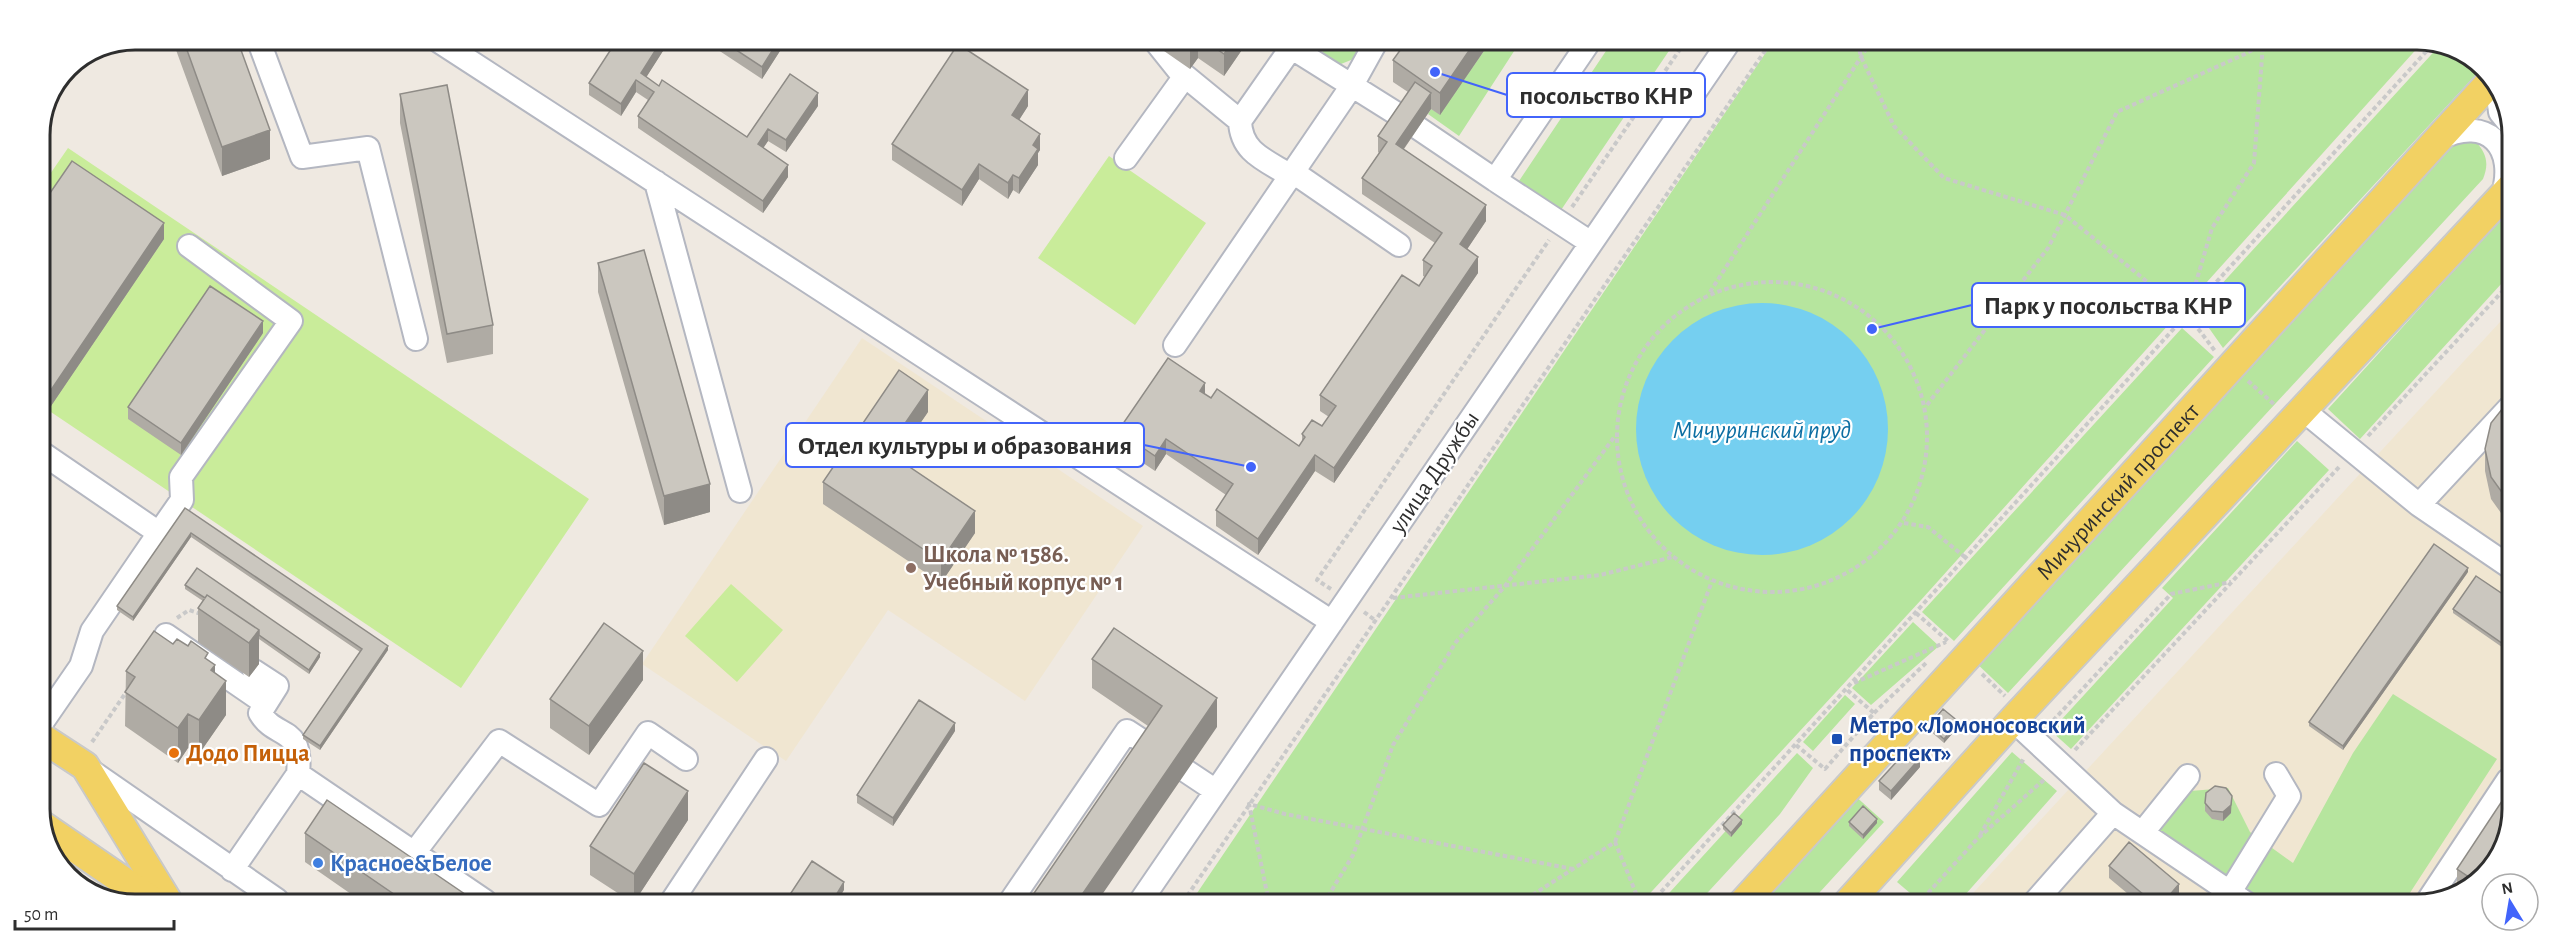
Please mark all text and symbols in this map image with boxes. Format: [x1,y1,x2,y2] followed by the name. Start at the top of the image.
[1507,73,1705,117] callout: посольство КНР
[1519,83,1693,109] text: посольство КНР
[1972,283,2245,327] callout: Парк у посольства КНР
[1984,293,2232,319] text: Парк у посольства КНР
[2032,399,2205,585] street label: Мичуринский проспект
[1385,407,1484,538] street label: улица Дружбы
[1673,417,1851,443] water label: Мичуринский пруд
[786,423,1144,467] callout: Отдел культуры и образования
[798,433,1132,459] text: Отдел культуры и образования
[923,543,1124,595] place label: Школа № 1586. Учебный корпус № 1
[904,561,918,575] marker: Школа № 1586. Учебный корпус № 1
[1849,714,2086,766] place label: Метро «Ломоносовский проспект»
[1830,732,1844,746] marker: Метро «Ломоносовский проспект»
[186,742,310,766] place label: Додо Пицца
[167,746,181,760] marker: Додо Пицца
[330,852,492,876] place label: Красное&Белое
[311,856,325,870] marker: Красное&Белое
[2480,872,2540,932] north arrow
[2500,879,2514,897] text: N
[15,893,174,931] scale bar
[24,906,58,924] text: 50 m

